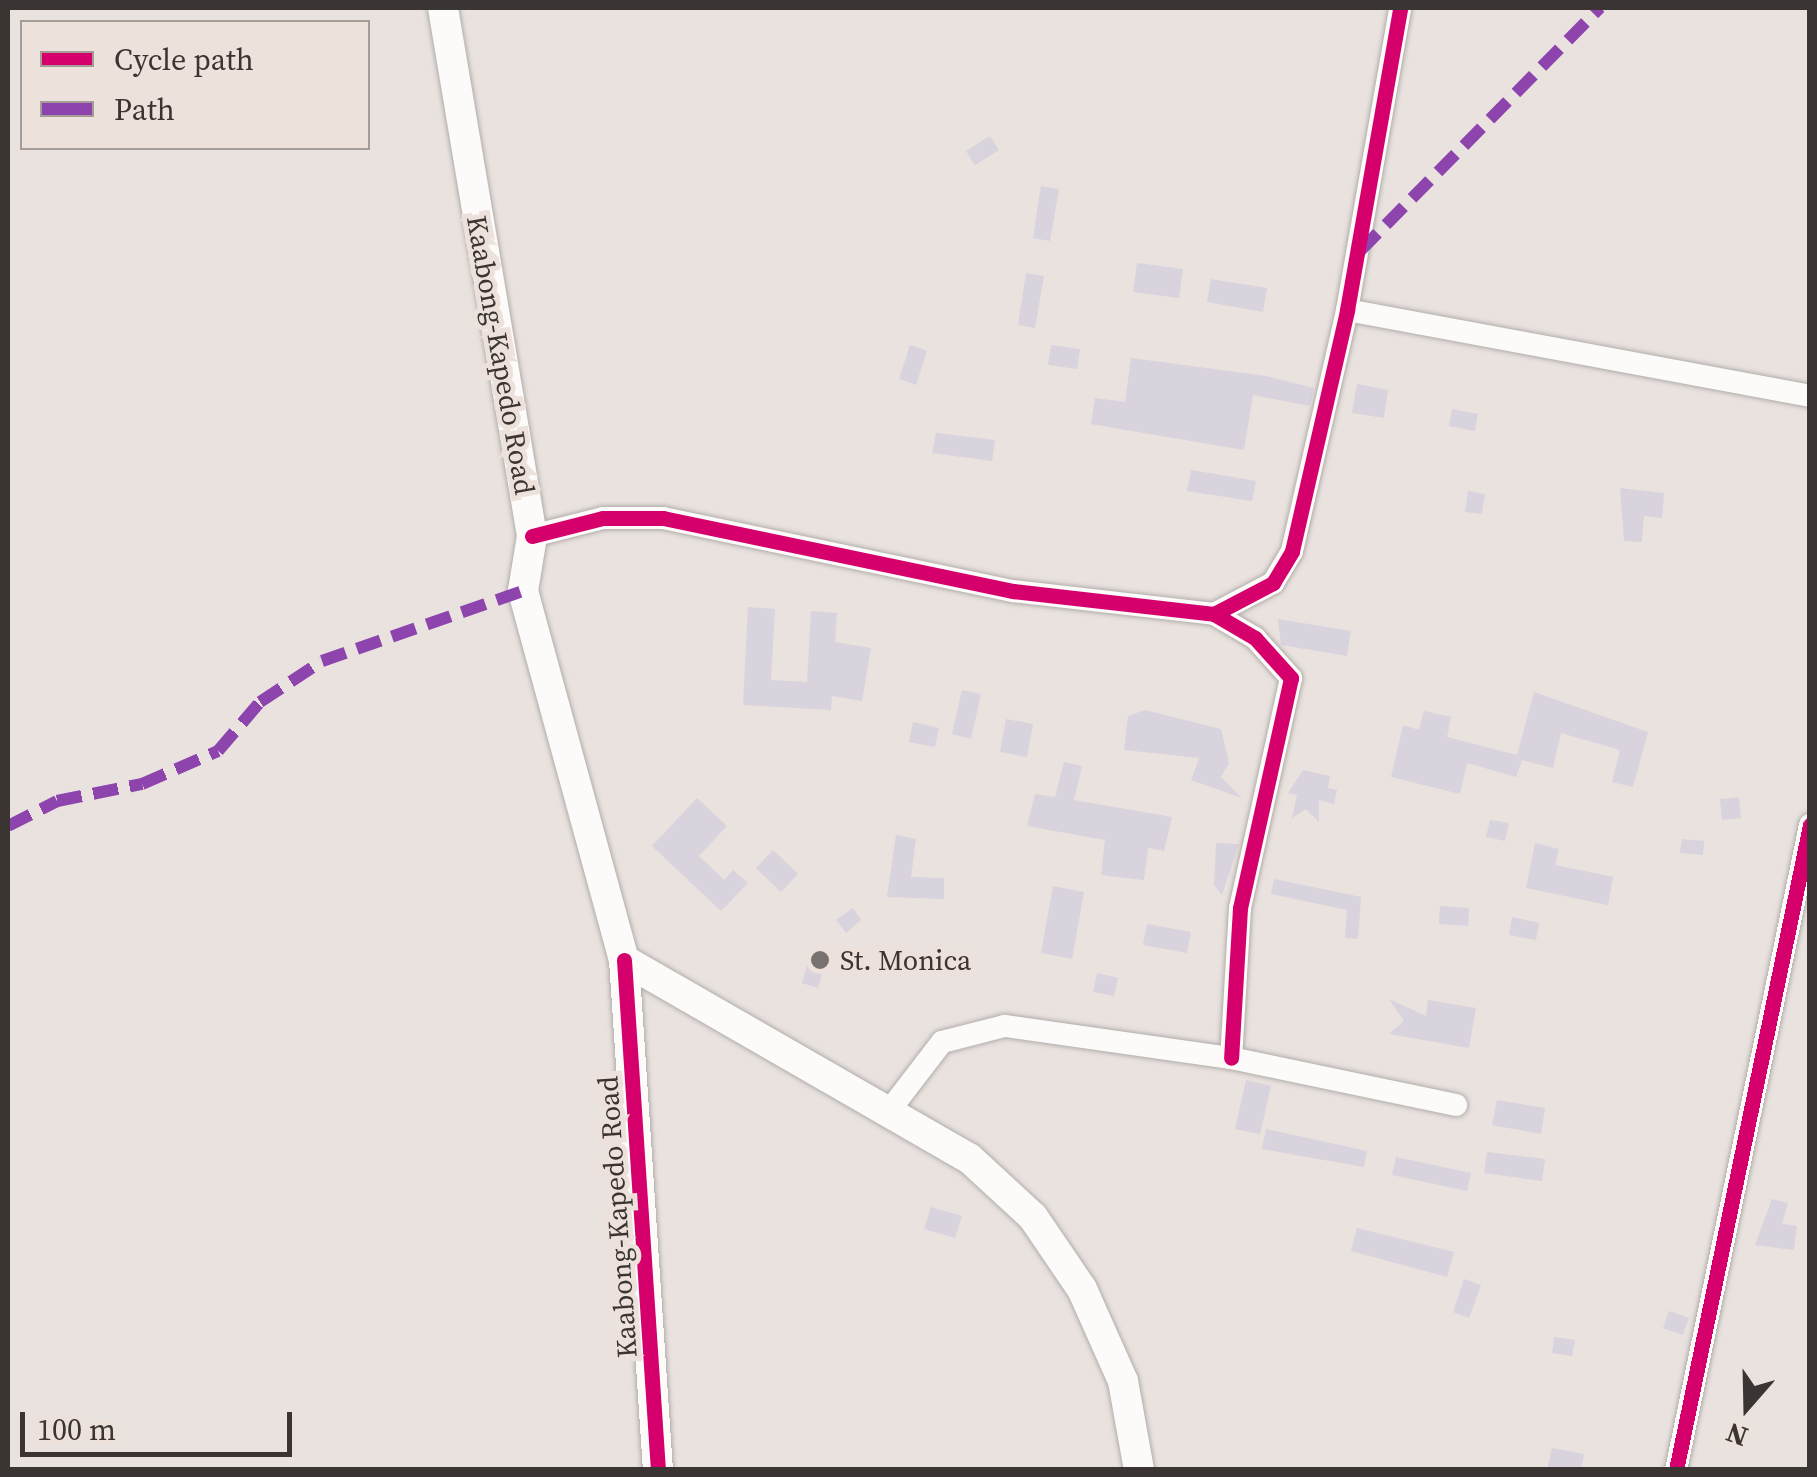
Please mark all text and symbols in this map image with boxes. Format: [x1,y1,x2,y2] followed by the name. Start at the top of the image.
[20,20,370,150] legend
[114,39,254,80] text: Cycle path
[114,89,175,130] text: Path
[460,213,542,497] street label: Kaabong-Kapedo Road
[840,943,971,977] place label: St. Monica
[809,949,831,971] marker: St. Monica
[590,1075,644,1359] street label: Kaabong-Kapedo Road
[1697,1357,1797,1457] north arrow
[25,1392,298,1454] scale bar
[37,1409,116,1450] text: 100 m
[1721,1414,1753,1457] text: N

